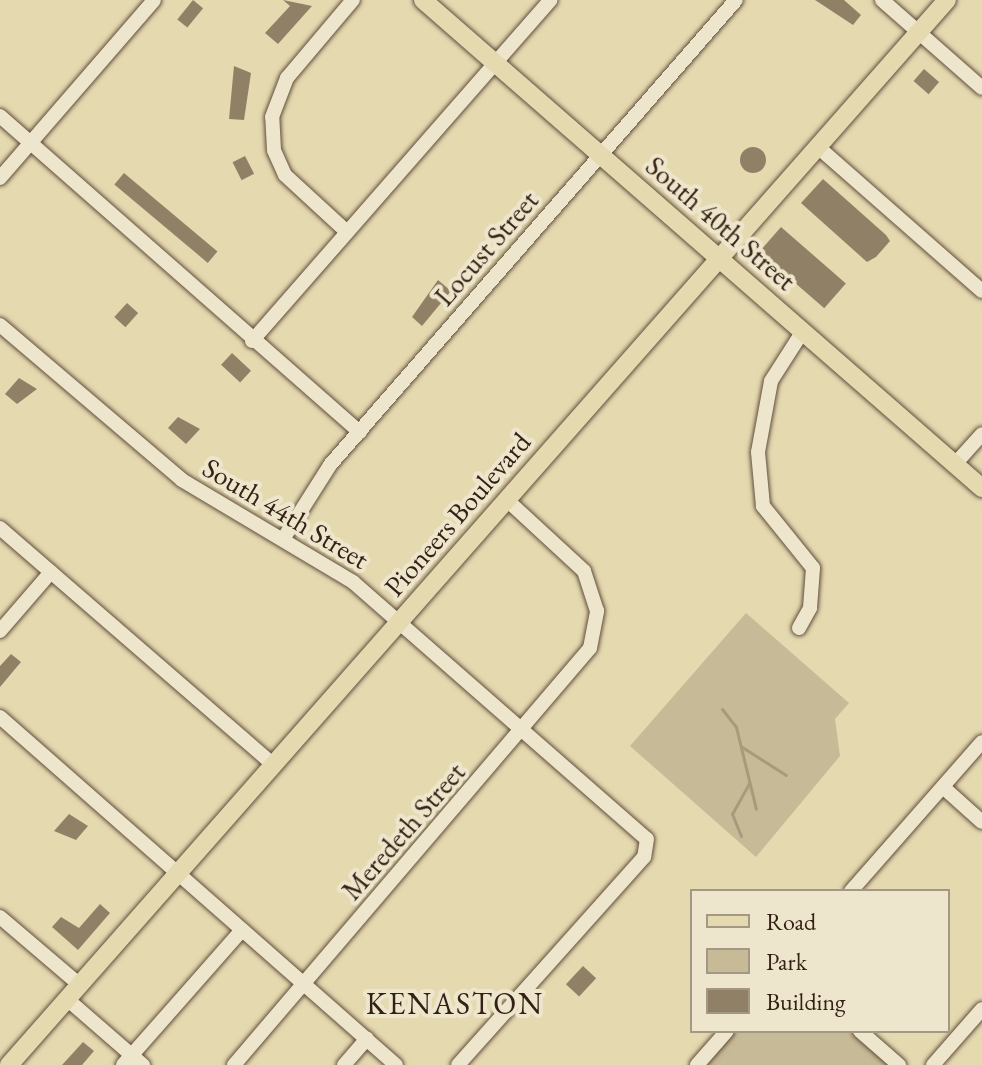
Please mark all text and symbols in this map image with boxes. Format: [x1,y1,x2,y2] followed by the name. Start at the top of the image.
[639,149,803,297] street label: South 40th Street
[427,184,545,312] street label: Locust Street
[377,425,537,603] street label: Pioneers Boulevard
[197,450,375,576] street label: South 44th Street
[334,755,472,907] street label: Meredeth Street
[690,889,950,1033] legend
[766,906,816,937] text: Road
[766,946,807,977] text: Park
[366,986,544,1022] district label: KENASTON
[766,986,846,1017] text: Building

